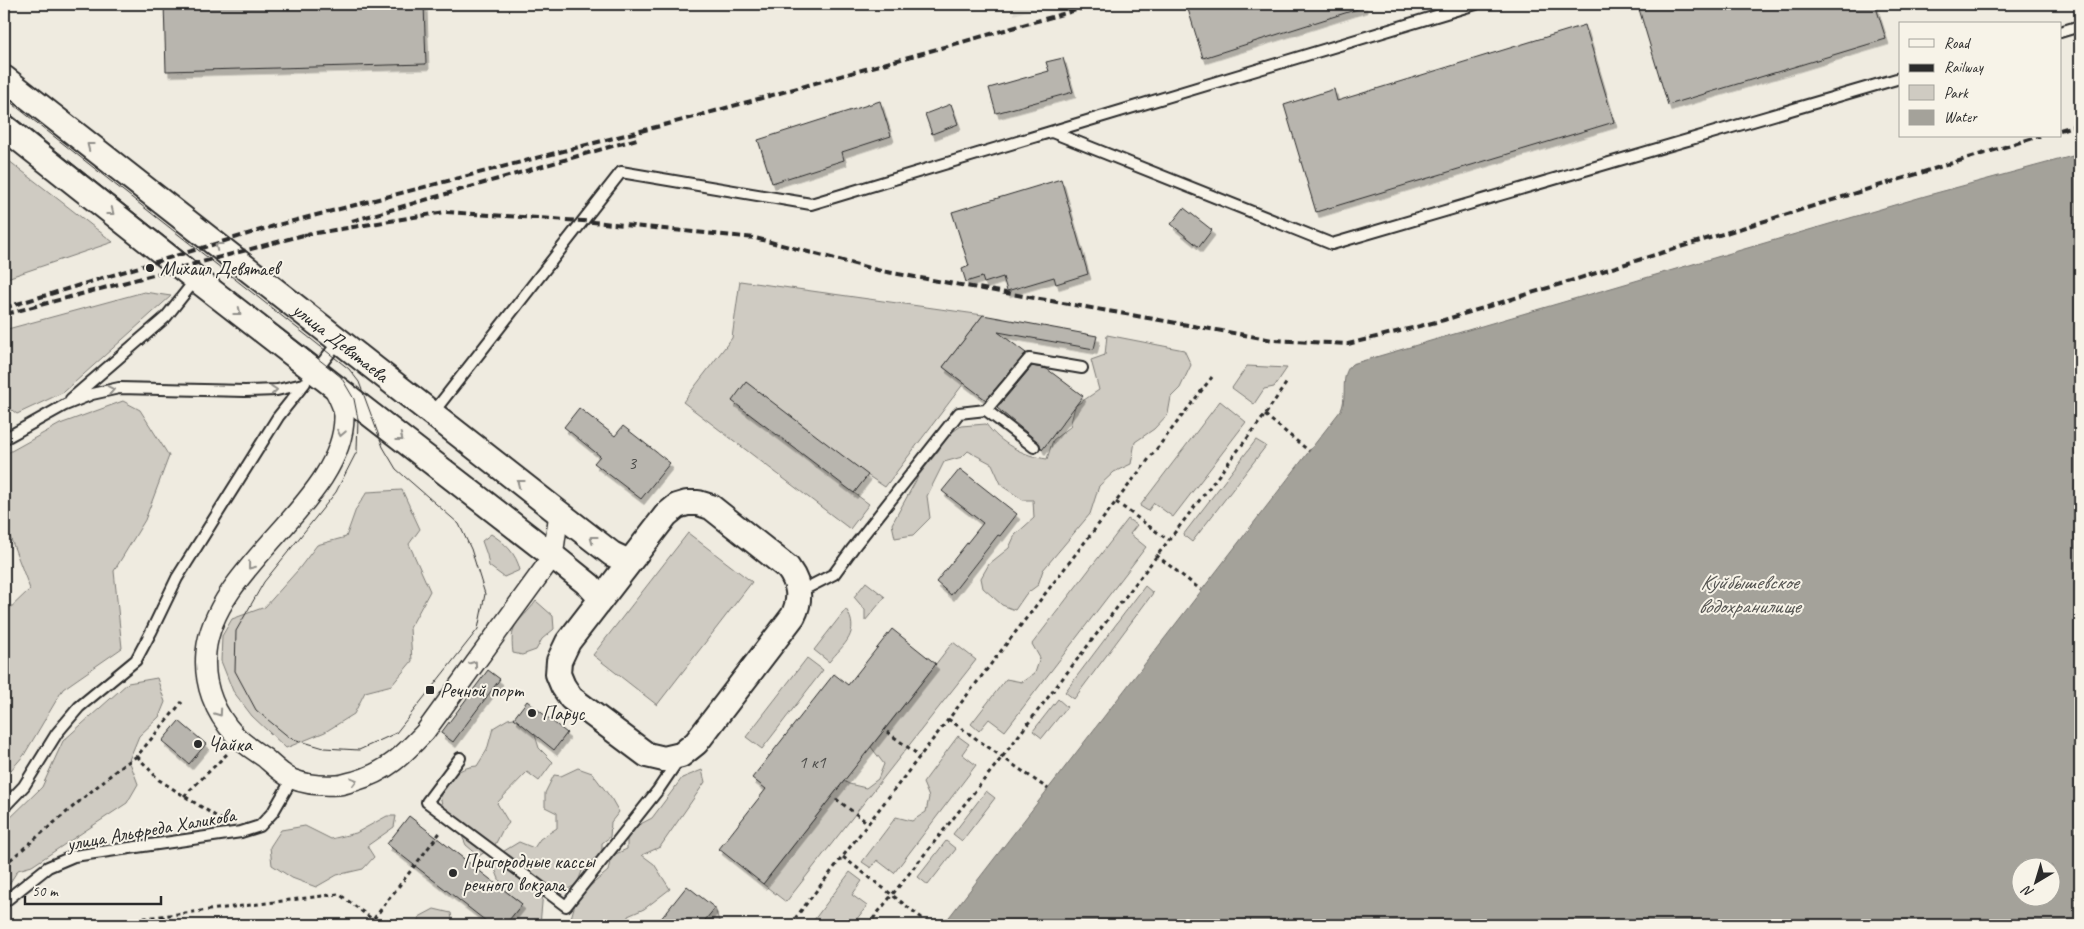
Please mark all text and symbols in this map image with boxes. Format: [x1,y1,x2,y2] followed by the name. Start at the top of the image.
[1899,22,2062,138] legend
[1944,34,1971,53] text: Road
[1944,58,1985,77] text: Railway
[1944,84,1969,103] text: Park
[1944,108,1978,127] text: Water
[87,143,96,151] one-way arrow
[105,206,114,215] one-way arrow
[214,243,224,252] one-way arrow
[160,256,282,281] place label: Михаил Девятаев
[144,262,156,274] marker: Михаил Девятаев
[287,296,395,389] street label: улица Девятаева
[232,307,241,315] one-way arrow
[107,385,116,396] one-way arrow
[270,385,278,396] one-way arrow
[336,429,347,438] one-way arrow
[394,432,403,440] one-way arrow
[628,452,638,474] house number: 3
[517,481,526,489] one-way arrow
[589,536,598,545] one-way arrow
[248,560,256,569] one-way arrow
[1698,569,1803,619] water label: Куйбышевское водохранилище
[468,660,477,670] one-way arrow
[440,678,525,703] place label: Речной порт
[424,684,436,696] marker: Речной порт
[542,701,585,726] place label: Парус
[213,707,222,717] one-way arrow
[526,707,538,719] marker: Парус
[208,732,253,757] place label: Чайка
[192,738,204,750] marker: Чайка
[798,751,826,773] house number: 1 к1
[350,776,358,787] one-way arrow
[64,802,239,857] street label: улица Альфреда Халикова
[463,849,596,898] place label: Пригородные кассы речного вокзала
[2012,856,2062,906] north arrow
[447,867,459,879] marker: Пригородные кассы речного вокзала
[25,874,161,906] scale bar
[2018,881,2037,901] text: N
[32,882,59,901] text: 50 m

